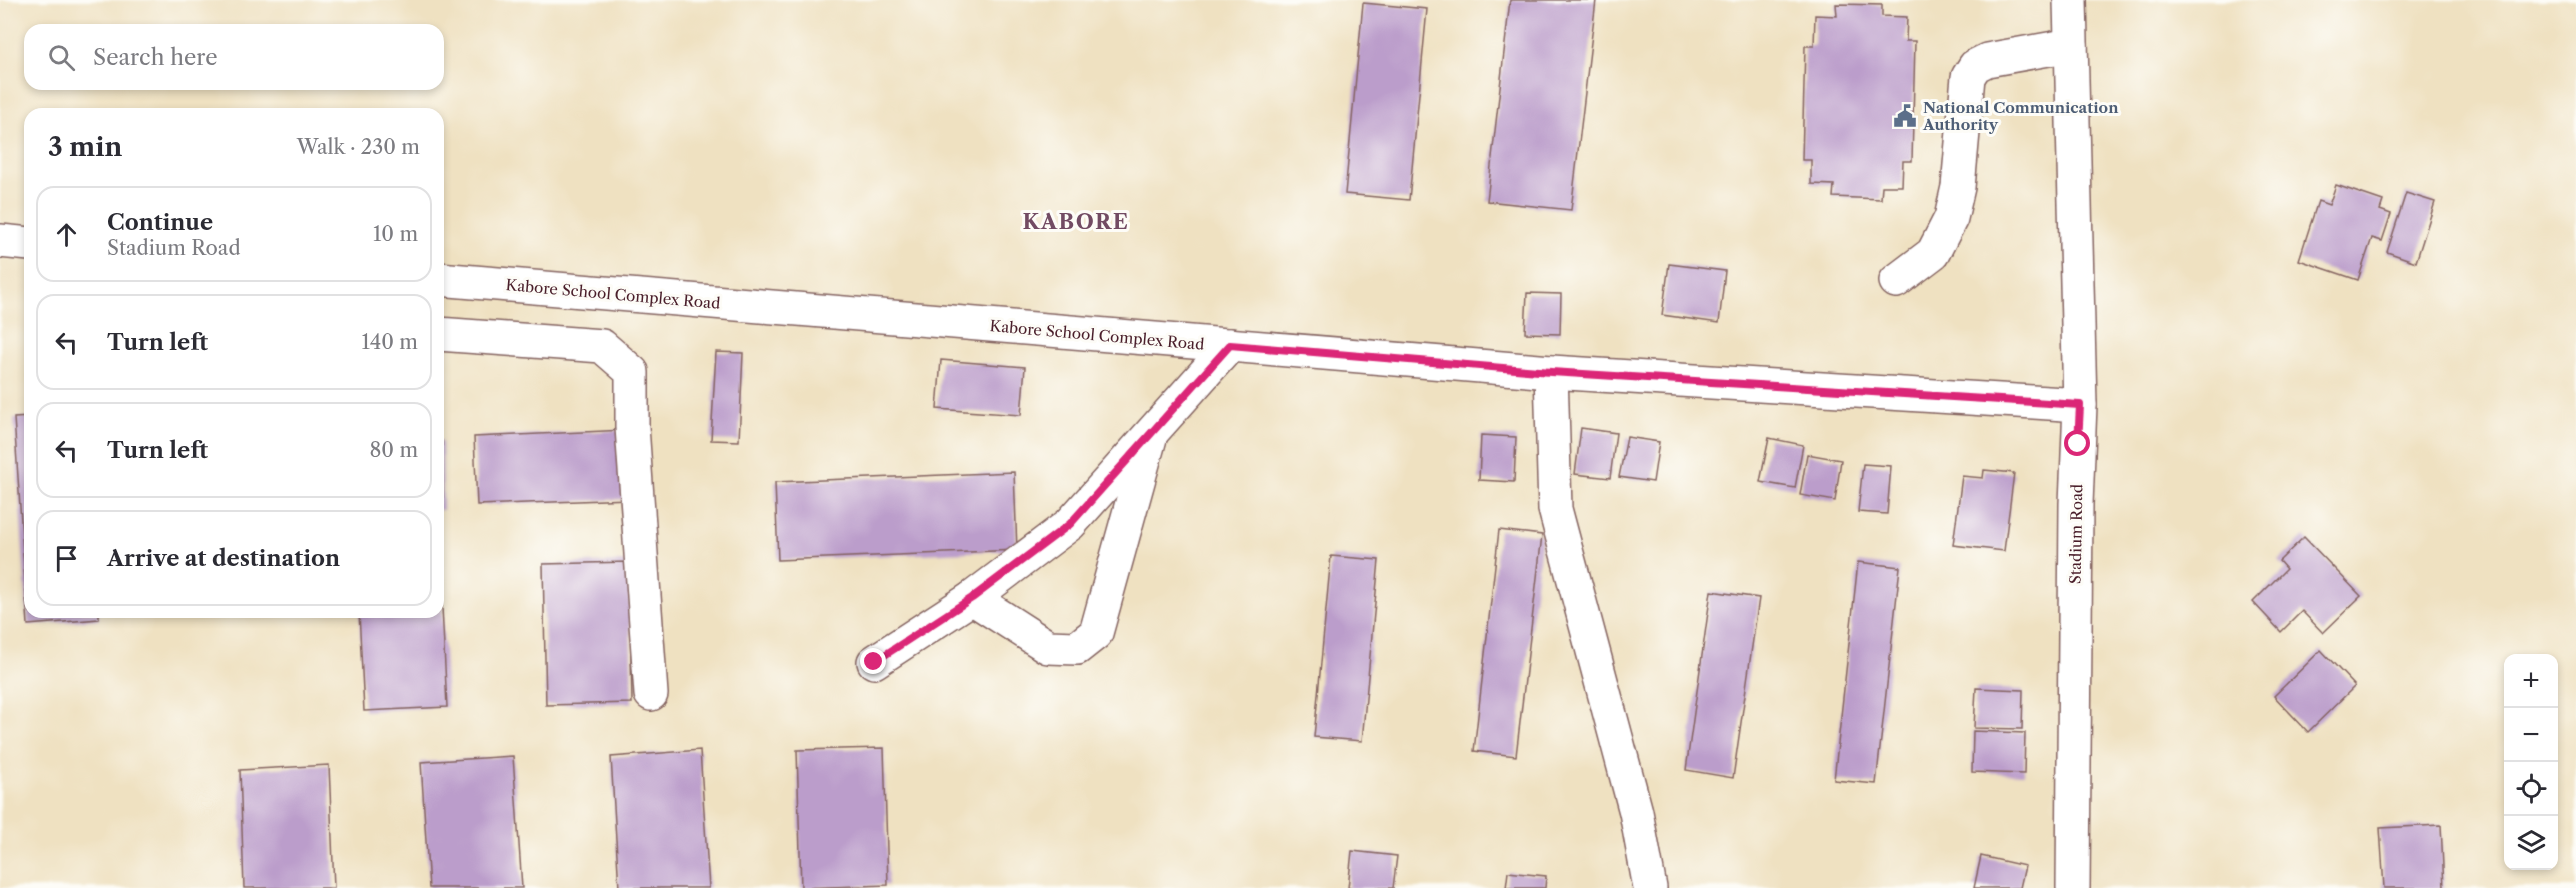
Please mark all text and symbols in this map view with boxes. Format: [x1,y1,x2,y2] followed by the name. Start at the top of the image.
[24,24,444,90] search box
[45,41,78,74] icon: search
[93,44,218,71] text: Search here
[1922,98,2119,134] place label: National Communication Authority
[1892,103,1918,129] public building icon: National Communication Authority
[48,131,122,163] text: 3 min
[297,135,420,159] text: Walk · 230 m
[107,209,213,236] text: Continue
[1023,209,1129,234] district label: KABORE
[50,218,83,251] icon: ahead
[373,222,418,246] text: 10 m
[107,236,241,260] text: Stadium Road
[505,275,721,313] street label: Kabore School Complex Road
[989,316,1205,354] street label: Kabore School Complex Road
[50,326,83,359] icon: left
[107,329,208,356] text: Turn left
[361,330,418,354] text: 140 m
[2064,430,2090,456] route start
[50,434,83,467] icon: left
[107,437,208,464] text: Turn left
[370,438,418,462] text: 80 m
[2066,484,2086,584] street label: Stadium Road
[50,542,83,575] icon: arrive
[107,545,340,572] text: Arrive at destination
[860,648,886,674] route end
[2504,654,2558,870] map controls
[2504,654,2558,708] button: +
[2504,708,2558,762] button: −
[2504,762,2558,816] button: locate
[2504,816,2558,870] button: layers

